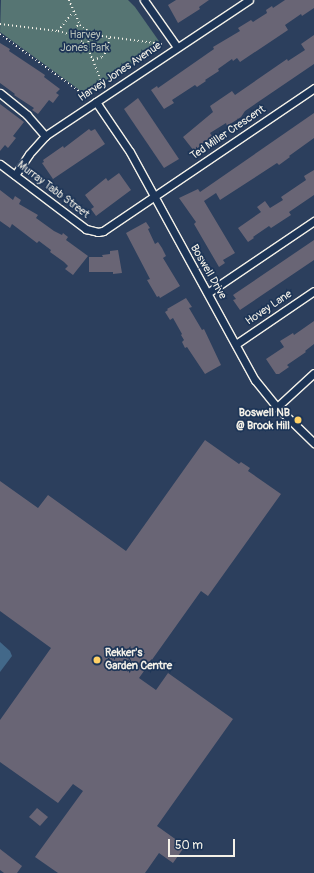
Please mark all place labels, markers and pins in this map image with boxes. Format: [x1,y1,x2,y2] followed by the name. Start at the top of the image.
[236,407,290,433] place label: Boswell NB @ Brook Hill
[293,415,303,425] marker: Boswell NB @ Brook Hill
[105,647,172,673] place label: Rekker's Garden Centre
[92,655,102,665] marker: Rekker's Garden Centre

